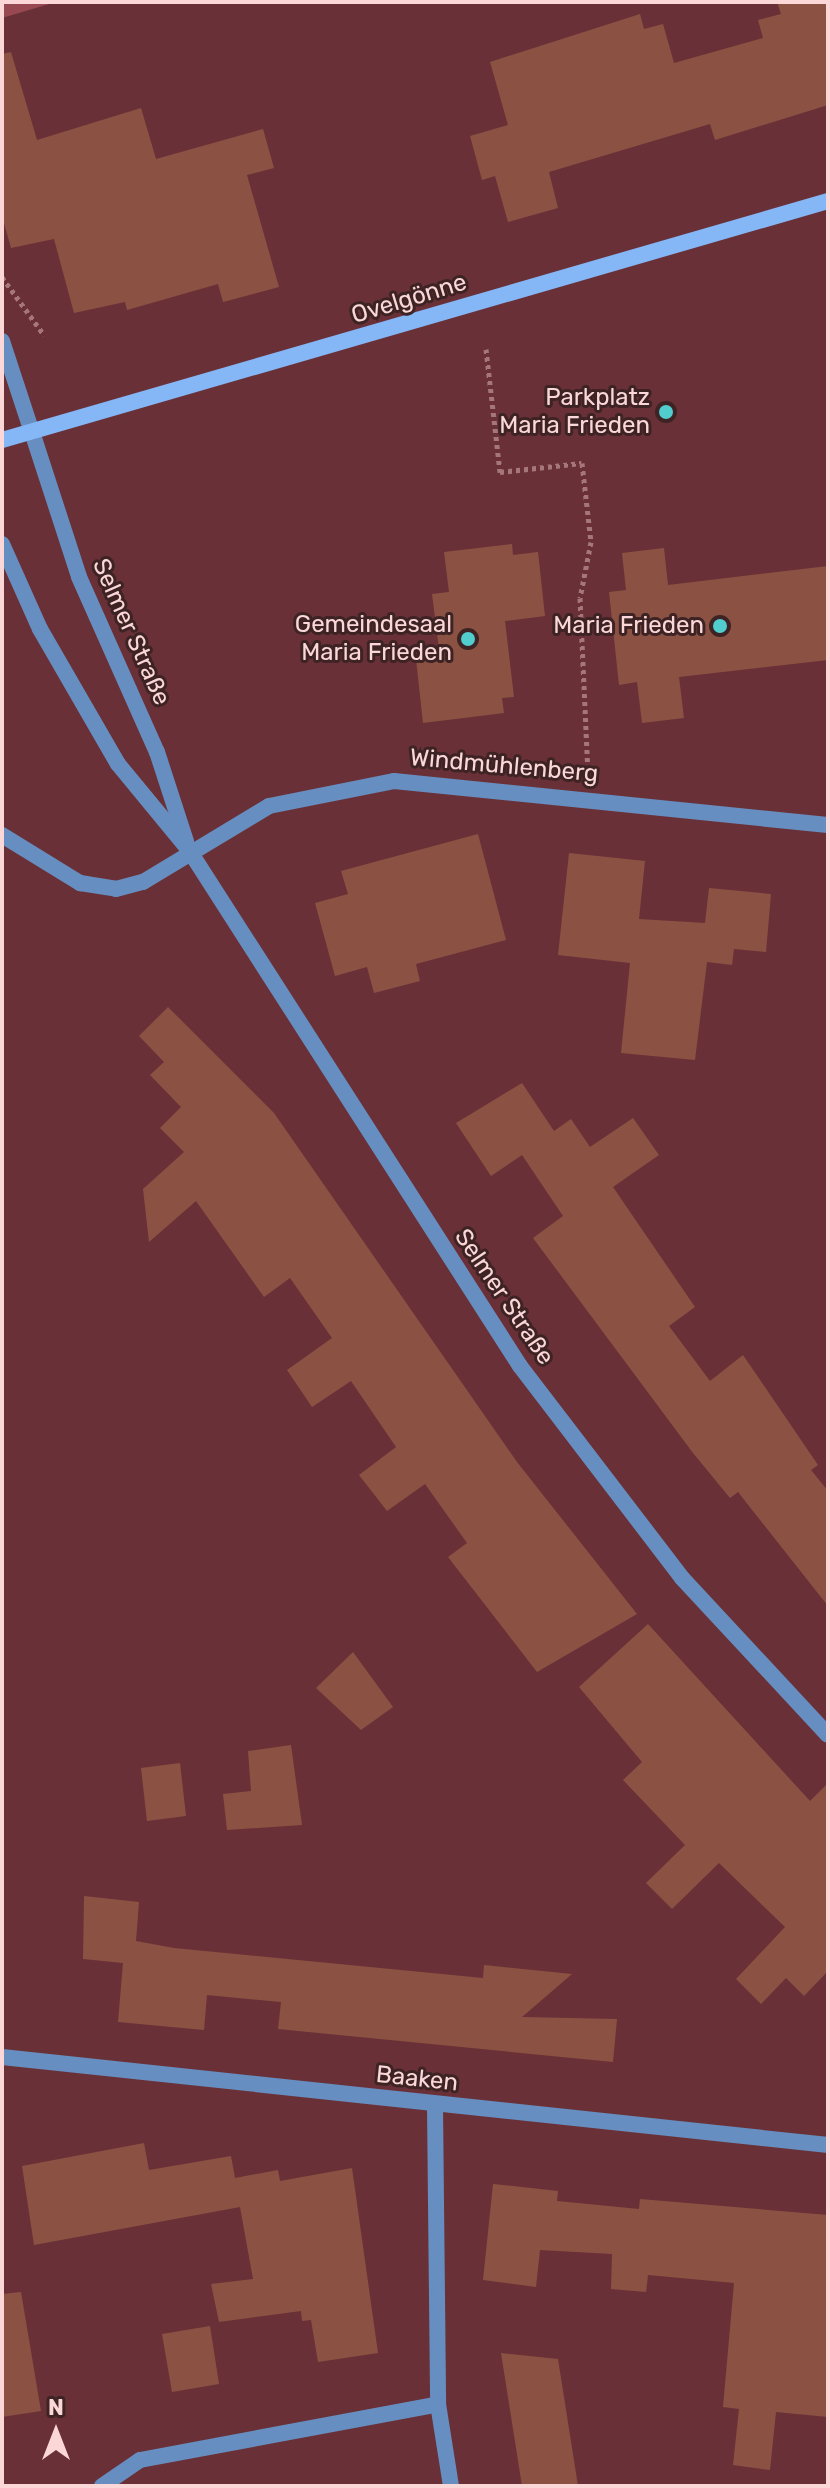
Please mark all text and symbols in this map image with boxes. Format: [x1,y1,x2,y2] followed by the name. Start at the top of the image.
[348,268,470,330] street label: Ovelgönne
[499,384,650,440] place label: Parkplatz Maria Frieden
[657,403,675,421] marker: Parkplatz Maria Frieden
[86,554,176,710] street label: Selmer Straße
[295,611,452,667] place label: Gemeindesaal Maria Frieden
[553,612,704,640] place label: Maria Frieden
[711,617,729,635] marker: Maria Frieden
[459,630,477,648] marker: Gemeindesaal Maria Frieden
[409,743,599,789] street label: Windmühlenberg
[448,1223,560,1371] street label: Selmer Straße
[375,2060,459,2098] street label: Baaken
[16,2392,96,2472] north arrow
[48,2394,64,2421] text: N

